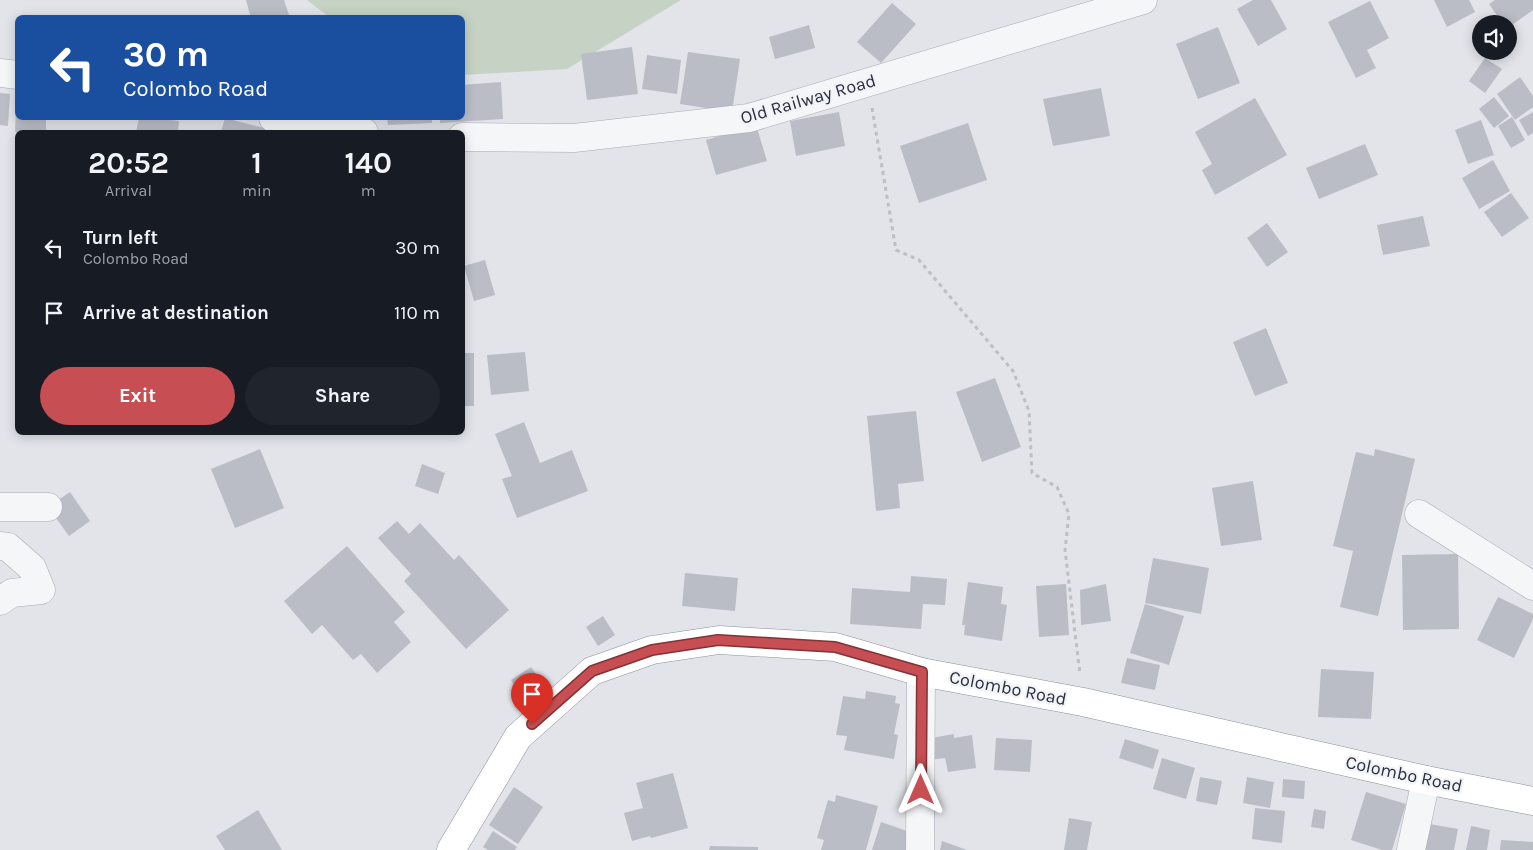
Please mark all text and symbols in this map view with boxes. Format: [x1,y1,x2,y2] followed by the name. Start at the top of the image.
[1472,15,1517,60] map controls
[1472,15,1517,60] button: sound
[123,34,209,75] text: 30 m
[40,35,105,100] icon: left
[738,69,878,129] street label: Old Railway Road
[123,76,268,102] text: Colombo Road
[88,145,169,181] text: 20:52
[251,145,262,181] text: 1
[344,145,392,181] text: 140
[105,181,152,200] text: Arrival
[242,181,271,200] text: min
[361,181,376,200] text: m
[83,227,158,249] text: Turn left
[40,234,68,262] icon: left
[395,237,440,259] text: 30 m
[83,249,189,268] text: Colombo Road
[40,299,68,327] icon: arrive
[83,302,269,324] text: Arrive at destination
[394,302,440,324] text: 110 m
[40,367,235,425] button: Exit
[245,367,440,425] button: Share
[948,666,1068,710] street label: Colombo Road
[511,673,553,724] pin
[518,680,546,708] icon: arrive
[1344,751,1464,797] street label: Colombo Road
[894,763,946,815] position arrow

